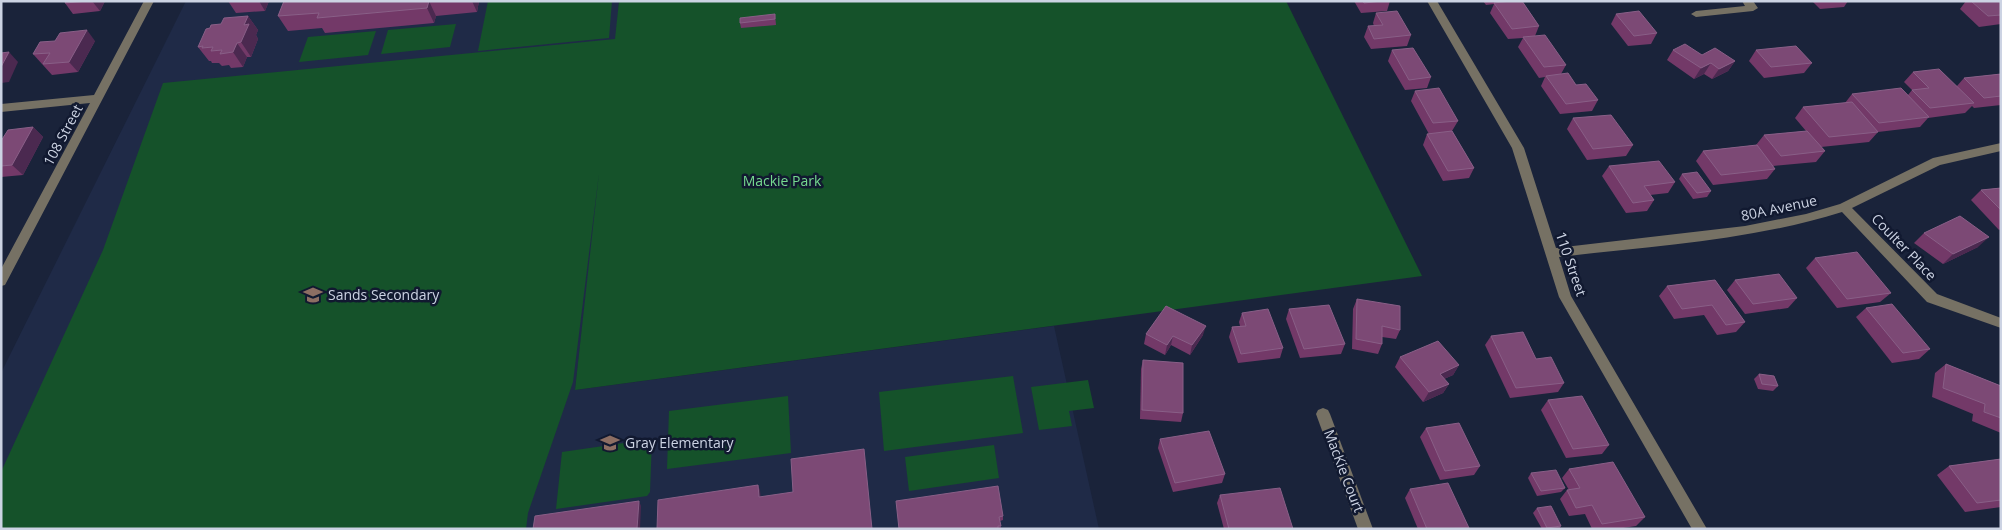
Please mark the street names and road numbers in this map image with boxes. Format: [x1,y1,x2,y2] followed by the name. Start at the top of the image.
[38,101,87,169] street label: 108 Street
[1739,190,1819,225] street label: 80A Avenue
[1868,209,1941,284] street label: Coulter Place
[1552,229,1591,298] street label: 110 Street
[1320,427,1369,515] street label: MacKie Court

